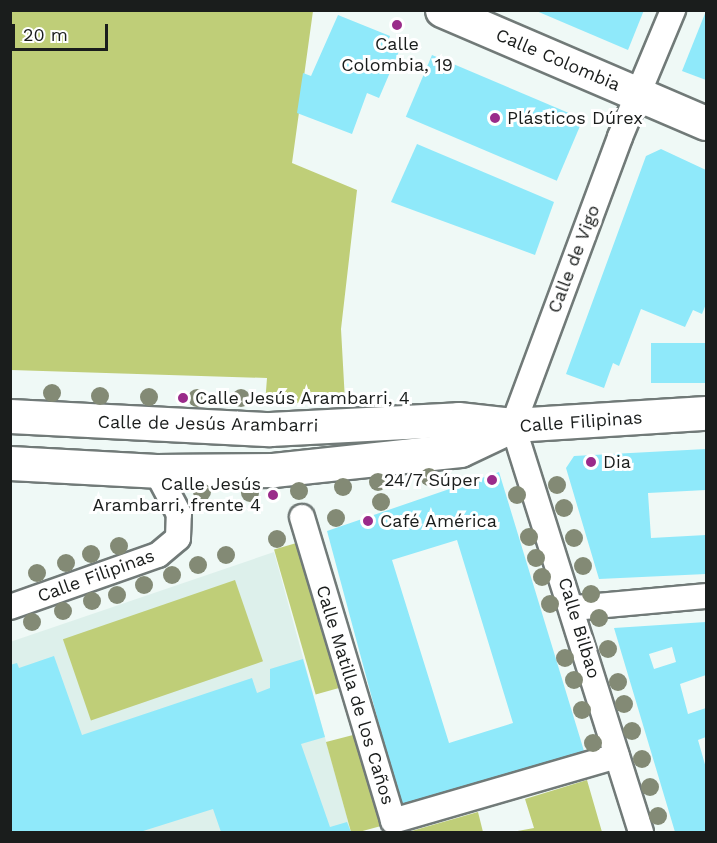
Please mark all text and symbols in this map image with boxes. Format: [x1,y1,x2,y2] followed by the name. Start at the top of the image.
[15,12,111,50] scale bar
[390,18,404,32] marker: Calle Colombia, 19
[23,24,68,45] text: 20 m
[493,24,623,96] street label: Calle Colombia
[341,34,453,76] place label: Calle Colombia, 19
[507,107,643,129] place label: Plásticos Dúrex
[488,111,502,125] marker: Plásticos Dúrex
[543,202,605,316] street label: Calle de Vigo
[195,387,411,409] place label: Calle Jesús Arambarri, 4
[176,391,190,405] marker: Calle Jesús Arambarri, 4
[519,407,643,437] street label: Calle Filipinas
[97,411,319,437] street label: Calle de Jesús Arambarri
[603,451,631,473] place label: Dia
[584,455,598,469] marker: Dia
[383,469,480,491] place label: 24/7 Súper
[485,473,499,487] marker: 24/7 Súper
[92,474,261,516] place label: Calle Jesús Arambarri, frente 4
[266,488,280,502] marker: Calle Jesús Arambarri, frente 4
[380,510,498,532] place label: Café América
[361,514,375,528] marker: Café América
[35,545,157,607] street label: Calle Filipinas
[553,575,605,681] street label: Calle Bilbao
[311,583,399,807] street label: Calle Matilla de los Caños

